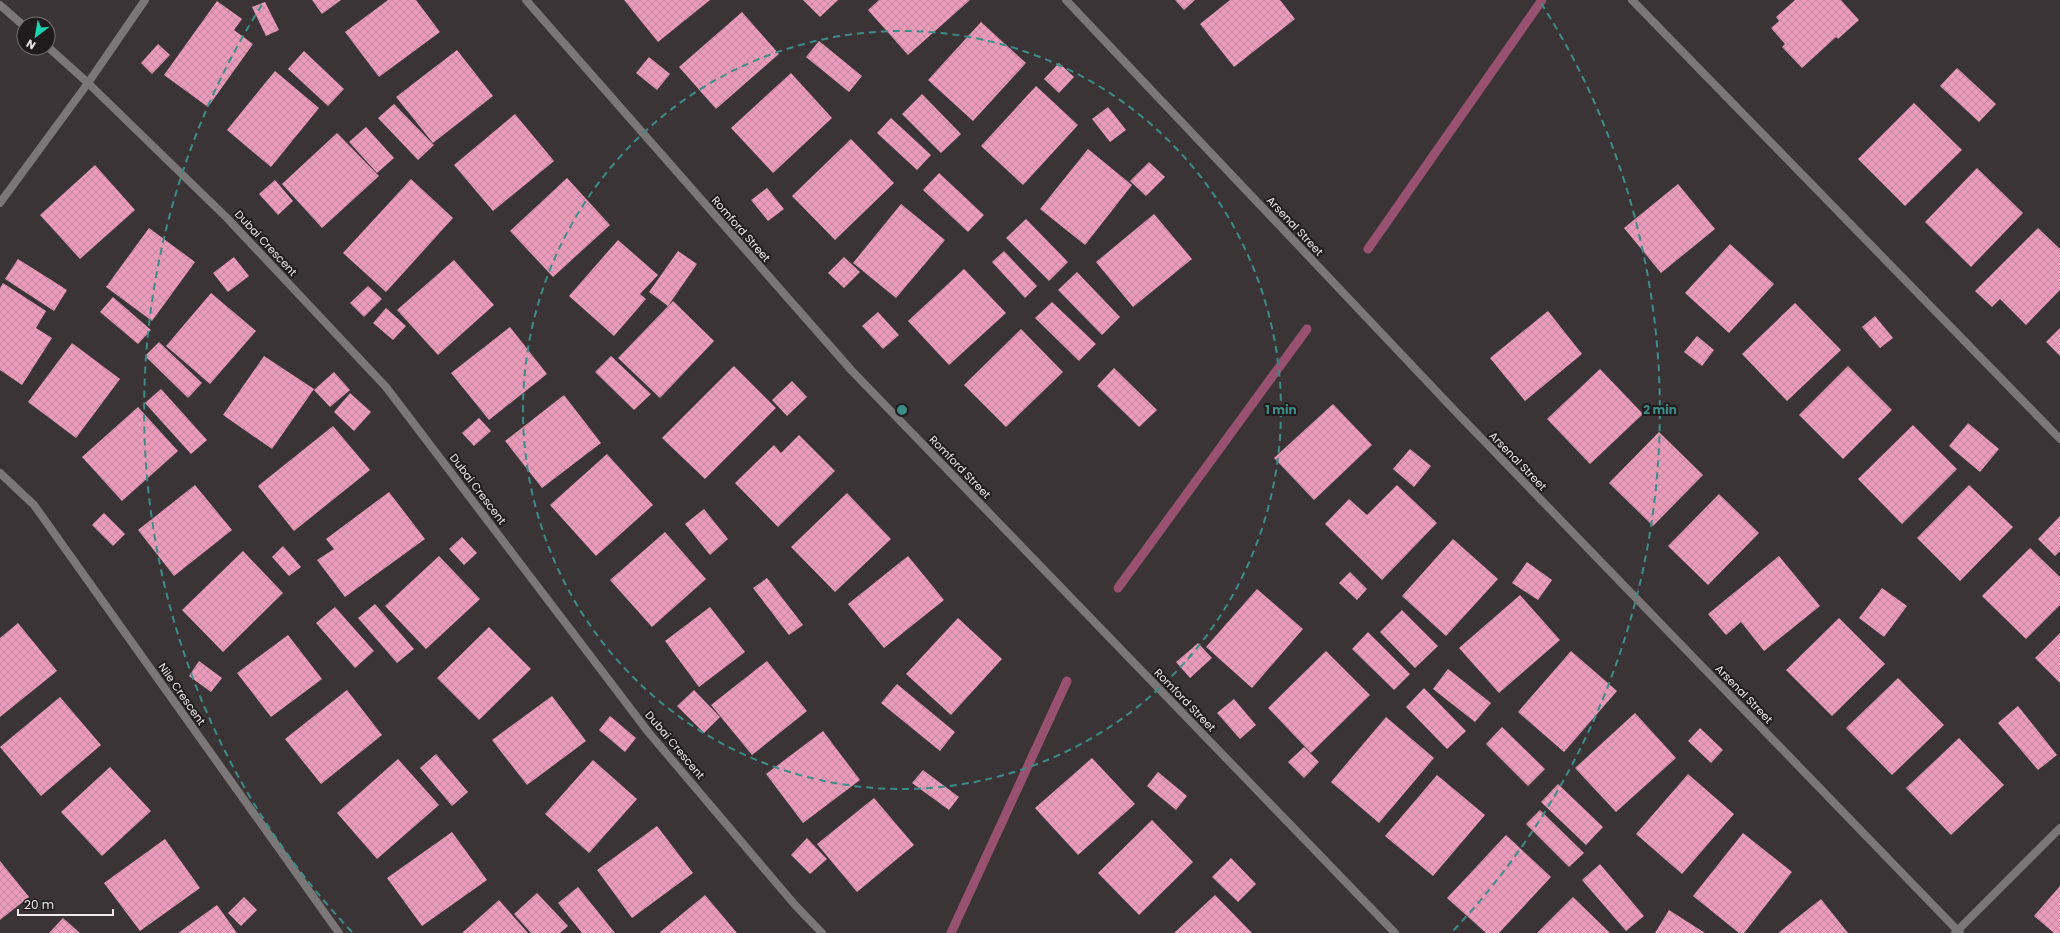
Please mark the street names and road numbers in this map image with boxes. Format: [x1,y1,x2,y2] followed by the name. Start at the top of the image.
[708,193,774,265] street label: Romford Street
[1263,193,1327,259] street label: Arsenal Street
[231,206,301,280] street label: Dubai Crescent
[1486,428,1550,494] street label: Arsenal Street
[926,432,994,502] street label: Romford Street
[446,450,510,528] street label: Dubai Crescent
[155,660,209,728] street label: Nile Crescent
[1712,661,1776,727] street label: Arsenal Street
[1151,665,1219,735] street label: Romford Street
[642,707,708,783] street label: Dubai Crescent

